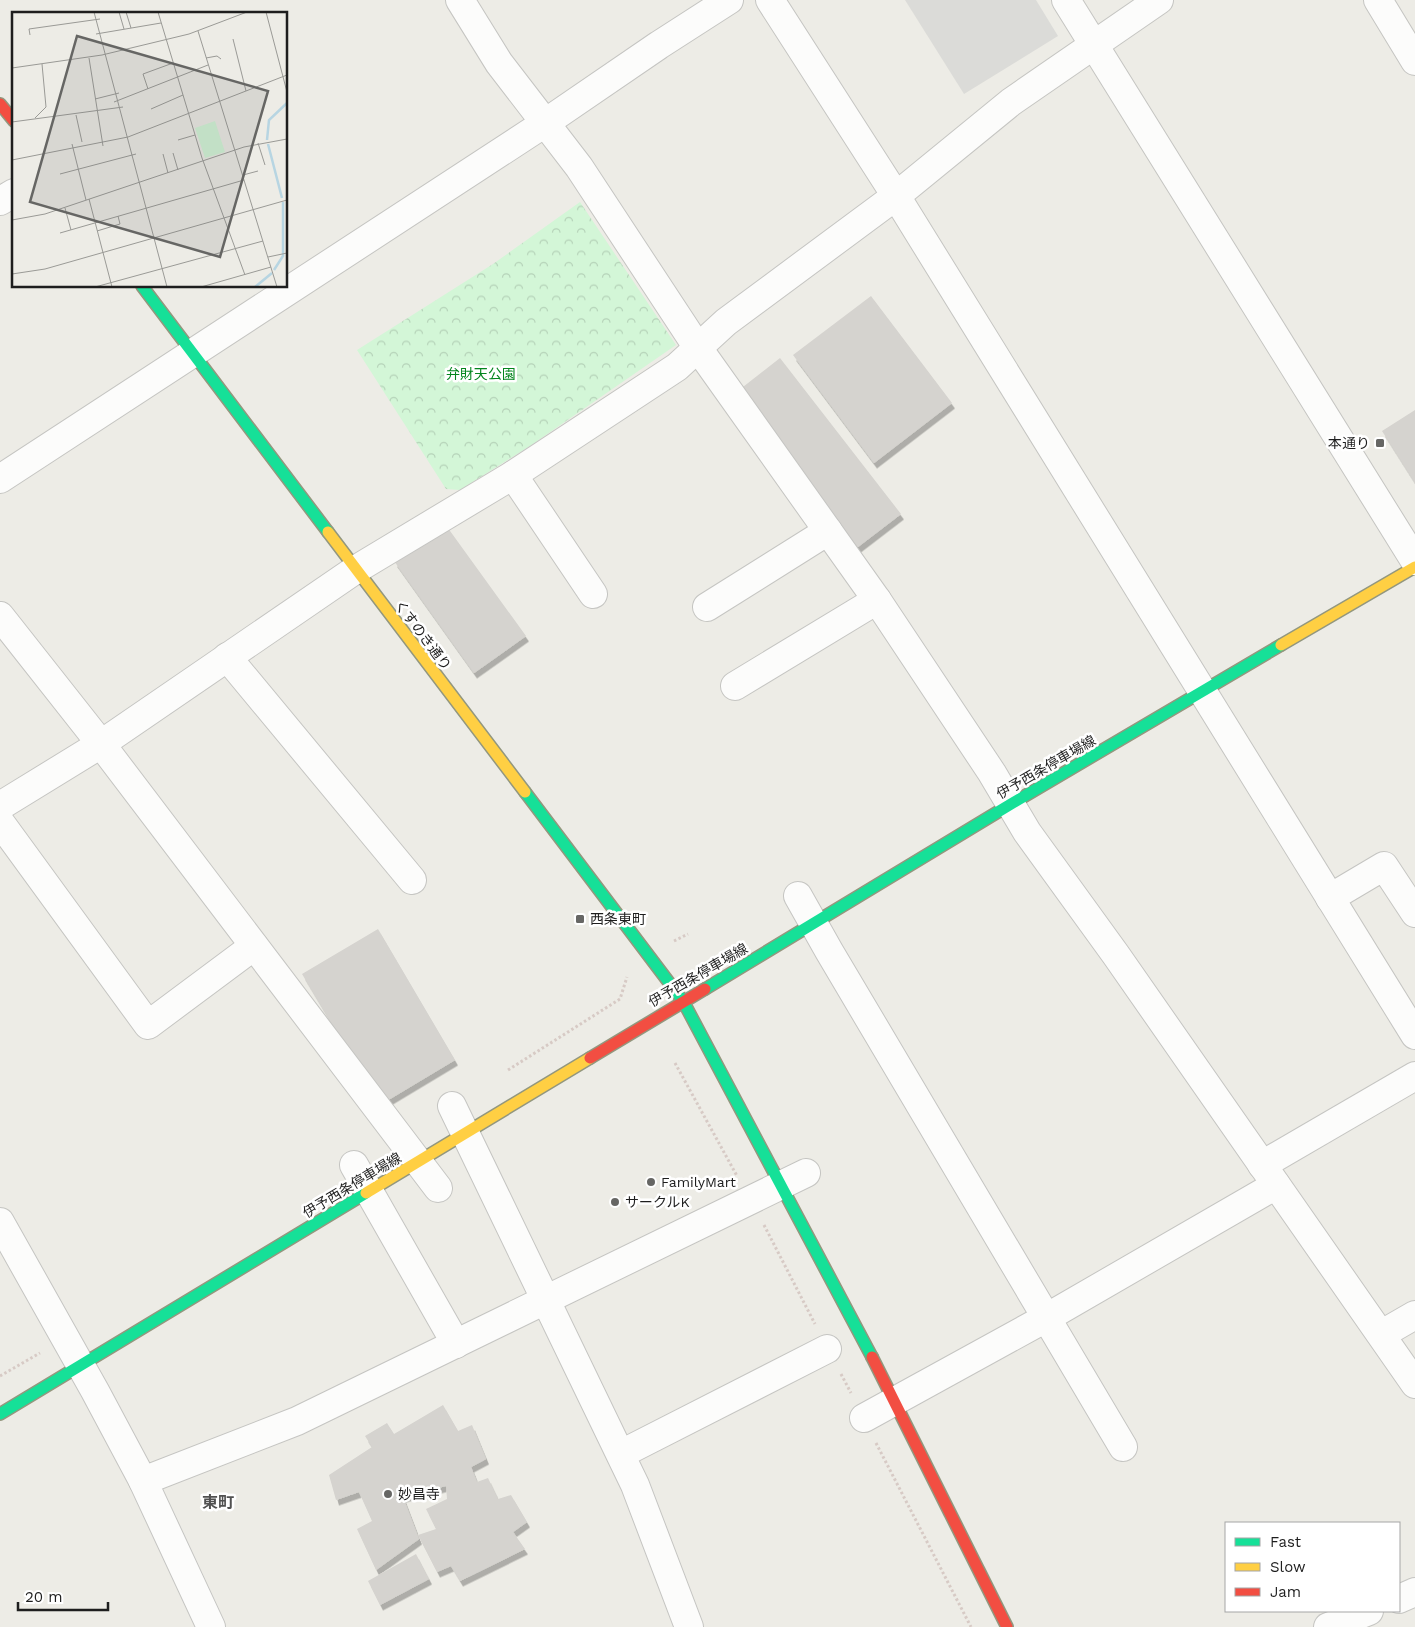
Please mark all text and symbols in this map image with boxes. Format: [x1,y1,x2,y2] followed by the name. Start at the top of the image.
[12,12,288,288] inset map
[446,366,516,382] park label: 弁財天公園
[1328,435,1370,451] place label: 本通り
[1374,437,1386,449] marker: 本通り
[391,597,455,673] street label: くすのき通り
[994,732,1098,802] street label: 伊予西条停車場線
[590,911,646,927] place label: 西条東町
[574,913,586,925] marker: 西条東町
[646,940,750,1010] street label: 伊予西条停車場線
[300,1149,404,1221] street label: 伊予西条停車場線
[661,1174,736,1190] place label: FamilyMart
[645,1176,657,1188] marker: FamilyMart
[625,1194,690,1210] place label: サークルK
[609,1196,621,1208] marker: サークルK
[398,1486,440,1502] place label: 妙昌寺
[382,1488,394,1500] marker: 妙昌寺
[202,1493,234,1512] district label: 東町
[1225,1522,1400,1612] legend
[1270,1533,1302,1551] text: Fast
[1270,1558,1306,1576] text: Slow
[18,1580,108,1612] scale bar
[1270,1583,1301,1601] text: Jam
[25,1588,63,1606] text: 20 m

